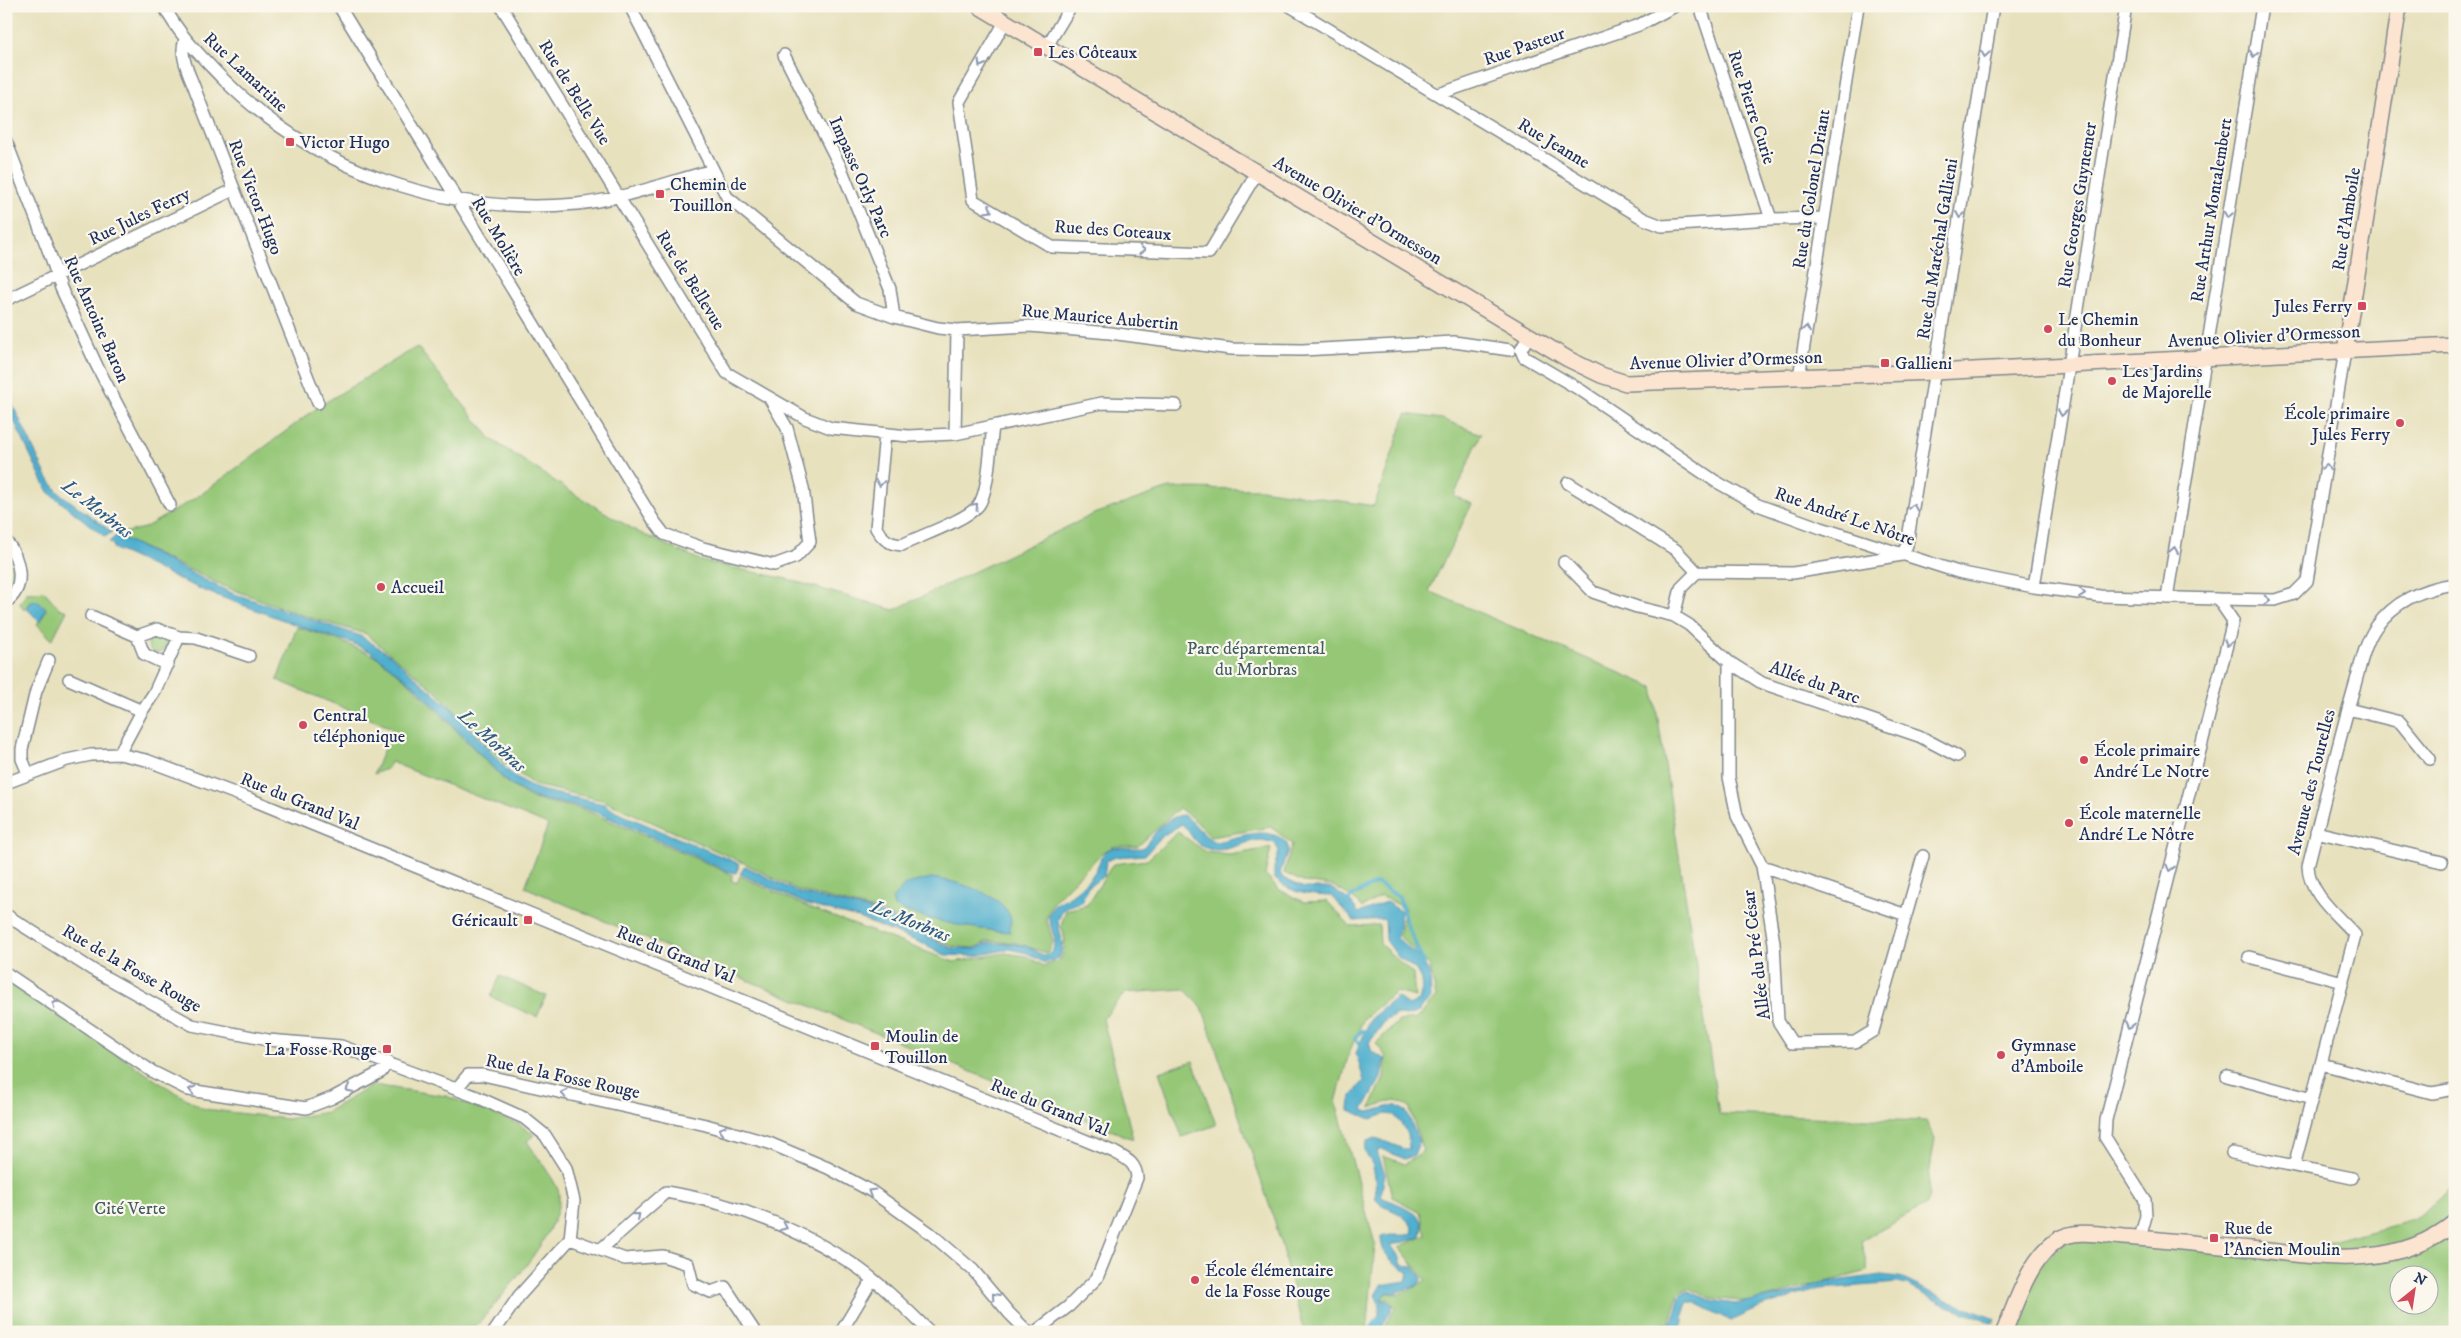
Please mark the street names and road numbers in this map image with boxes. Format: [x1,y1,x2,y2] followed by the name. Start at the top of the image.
[1481,23,1568,71] street label: Rue Pasteur
[198,28,292,117] street label: Rue Lamartine
[533,36,615,149] street label: Rue de Belle Vue
[1722,47,1780,167] street label: Rue Pierre Curie
[1788,107,1836,271] street label: Rue du Colonel Driant
[824,113,897,242] street label: Impasse Orly Parc
[1513,114,1593,174] street label: Rue Jeanne
[2187,116,2237,304] street label: Rue Arthur Montalembert
[2054,120,2102,290] street label: Rue Georges Guynemer
[223,137,287,258] street label: Rue Victor Hugo
[1269,152,1446,270] street label: Avenue Olivier d'Ormesson
[1913,157,1963,341] street label: Rue du Maréchal Gallieni
[2328,166,2366,272] street label: Rue d'Amboile
[85,183,194,251] street label: Rue Jules Ferry
[466,193,530,280] street label: Rue Molière
[1054,216,1172,246] street label: Rue des Coteaux
[651,227,730,334] street label: Rue de Bellevue
[58,253,134,387] street label: Rue Antoine Baron
[1020,300,1180,336] street label: Rue Maurice Aubertin
[2167,321,2362,353] street label: Avenue Olivier d'Ormesson
[1629,347,1824,375] street label: Avenue Olivier d'Ormesson
[1772,483,1918,551] street label: Rue André Le Nôtre
[1766,656,1863,710] street label: Allée du Parc
[2283,707,2341,857] street label: Avenue des Tourelles
[237,768,363,836] street label: Rue du Grand Val
[1738,888,1776,1021] street label: Allée du Pré César
[58,920,205,1018] street label: Rue de la Fosse Rouge
[613,921,739,989] street label: Rue du Grand Val
[484,1050,642,1104] street label: Rue de la Fosse Rouge
[987,1074,1113,1142] street label: Rue du Grand Val

